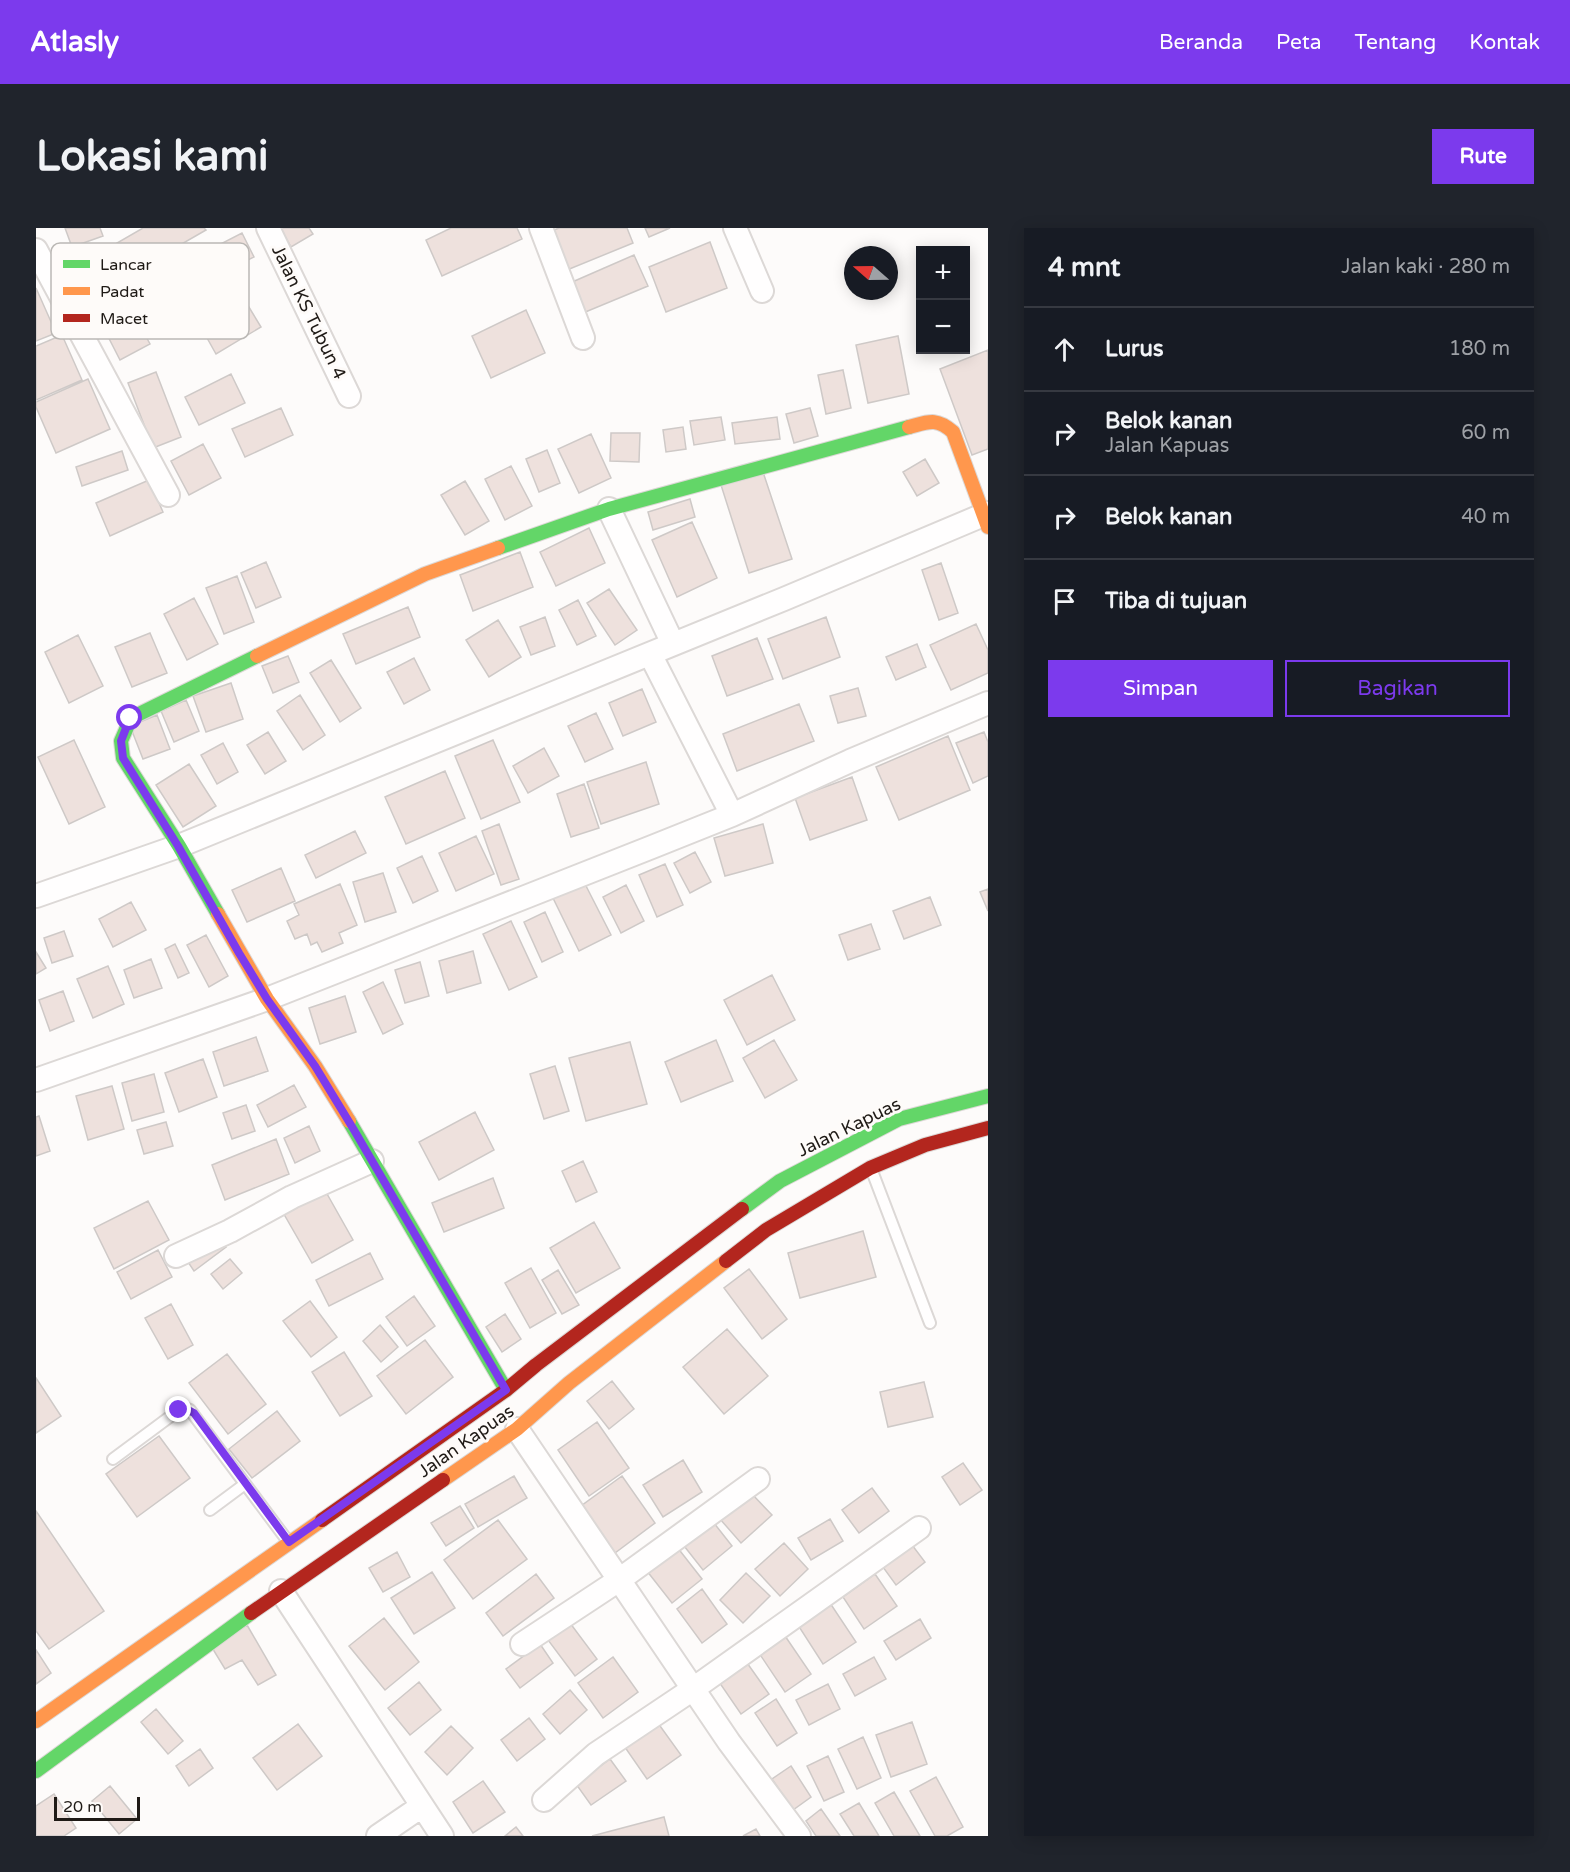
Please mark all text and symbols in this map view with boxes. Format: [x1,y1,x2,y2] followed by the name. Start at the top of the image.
[30,25,119,59] text: Atlasly
[1159,30,1243,55] text: Beranda
[1276,30,1322,55] text: Peta
[1355,30,1436,55] text: Tentang
[1469,30,1540,55] text: Kontak
[1432,129,1534,184] button: Rute
[36,131,268,182] text: Lokasi kami
[267,241,351,383] street label: Jalan KS Tubun 4
[51,243,249,339] legend
[844,246,898,300] north arrow
[916,246,970,354] map controls
[916,246,970,300] button: +
[1048,252,1120,283] text: 4 mnt
[100,255,152,275] text: Lancar
[1341,255,1510,279] text: Jalan kaki · 280 m
[100,282,144,302] text: Padat
[916,300,970,354] button: −
[100,309,148,329] text: Macet
[1048,333,1081,366] icon: ahead
[1105,336,1163,362] text: Lurus
[1449,337,1510,361] text: 180 m
[1105,408,1232,434] text: Belok kanan
[1048,417,1081,450] icon: right
[1461,421,1510,445] text: 60 m
[1105,434,1229,458] text: Jalan Kapuas
[1048,501,1081,534] icon: right
[1105,504,1232,530] text: Belok kanan
[1461,505,1510,529] text: 40 m
[1048,585,1081,618] icon: arrive
[1105,588,1247,614] text: Tiba di tujuan
[1048,660,1273,717] button: Simpan
[1285,660,1510,717] button: Bagikan
[116,704,142,730] route start
[794,1093,904,1161] street label: Jalan Kapuas
[165,1396,191,1422] route end
[414,1400,518,1482] street label: Jalan Kapuas
[54,1794,140,1822] scale bar
[63,1797,102,1817] text: 20 m

